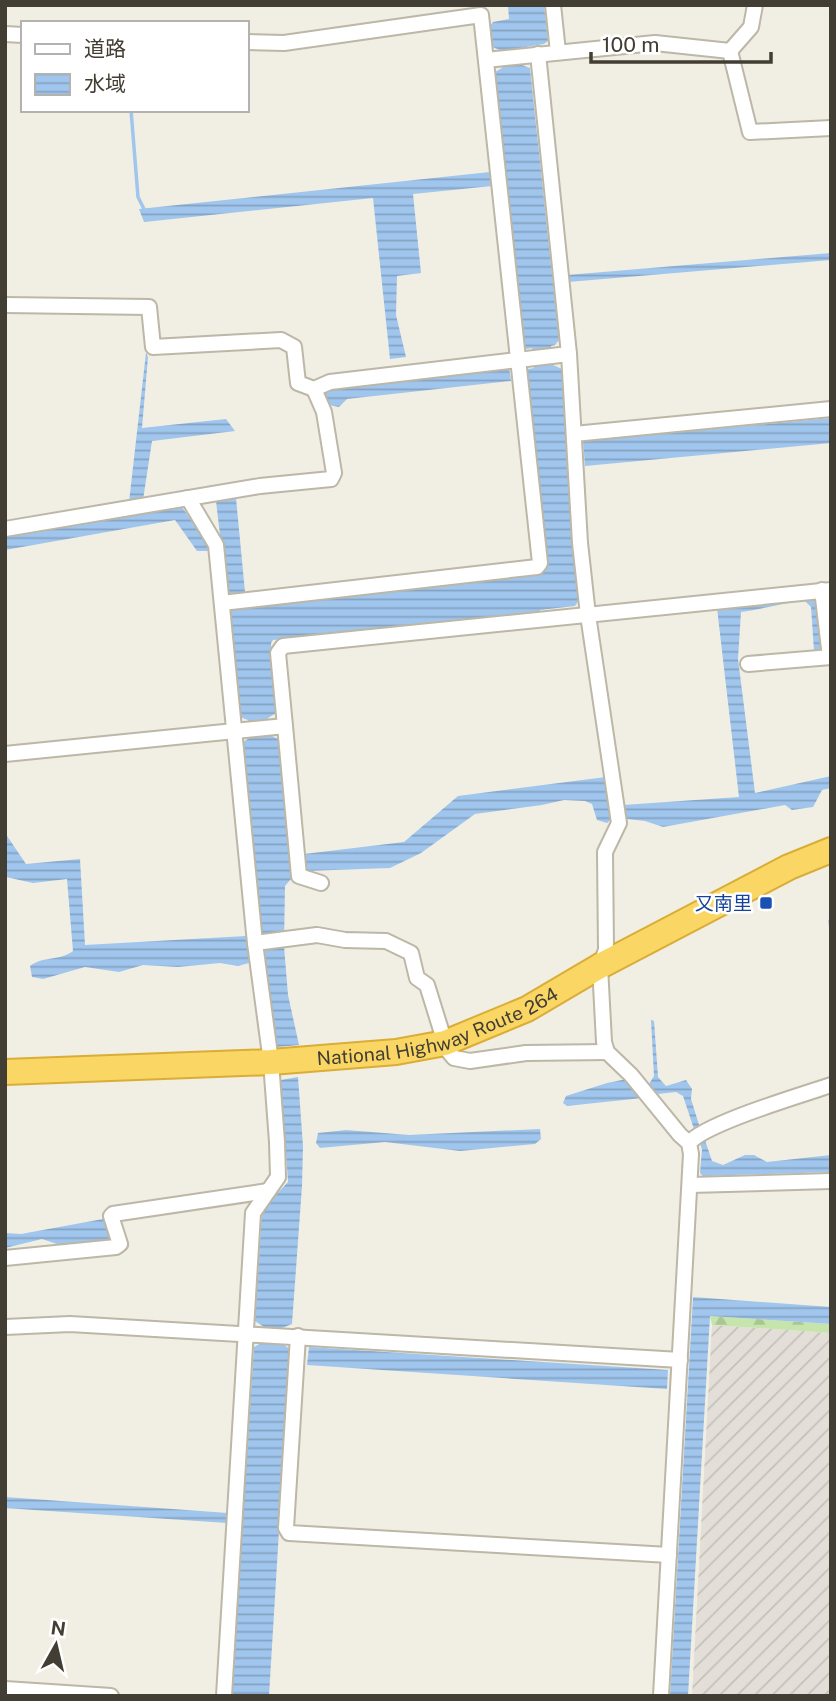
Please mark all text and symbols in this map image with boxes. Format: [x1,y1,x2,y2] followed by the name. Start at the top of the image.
[21,21,248,112] legend
[591,21,771,65] scale bar
[602,32,659,57] text: 100 m
[84,36,126,61] text: 道路
[84,71,126,96] text: 水域
[695,892,752,914] place label: 又南里
[758,895,774,911] marker: 又南里
[316,982,562,1069] street label: National Highway Route 264
[21,1610,91,1680] north arrow
[49,1616,67,1640] text: N

